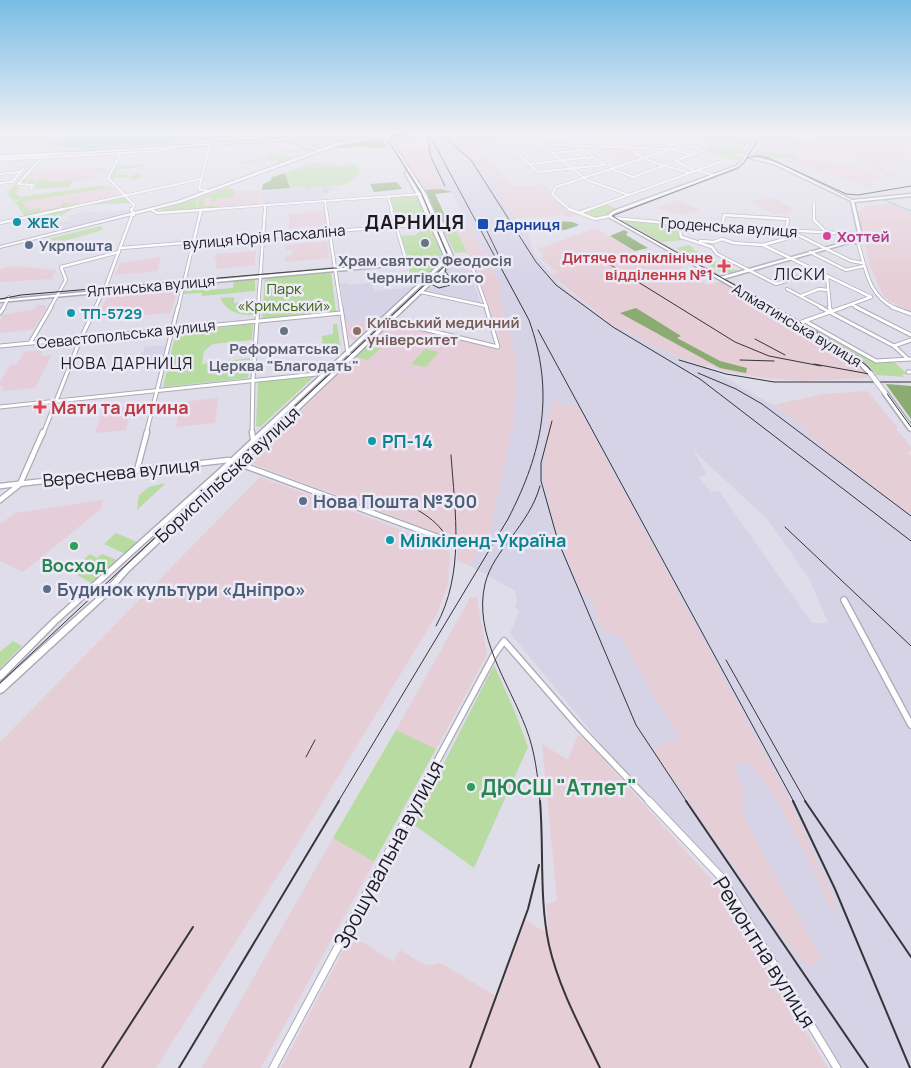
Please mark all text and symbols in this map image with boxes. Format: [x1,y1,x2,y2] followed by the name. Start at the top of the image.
[365,209,465,235] district label: ДАРНИЦЯ
[27,212,60,233] place label: ЖЕК
[660,212,798,242] street label: Гроденська вулиця
[494,214,560,235] place label: Дарниця
[11,216,23,228] marker: ЖЕК
[476,217,490,231] marker: Дарниця
[182,219,346,255] street label: вулиця Юрія Пасхаліна
[837,226,890,247] place label: Хоттей
[821,230,833,242] marker: Хоттей
[39,235,113,256] place label: Укрпошта
[419,237,431,249] marker: Храм святого Феодосія Чернигівського
[23,239,35,251] marker: Укрпошта
[562,247,713,285] place label: Дитяче поліклінічне відділення №1
[338,250,512,288] place label: Храм святого Феодосія Чернигівського
[717,259,731,273] marker: Дитяче поліклінічне відділення №1
[774,263,826,285] district label: ЛІСКИ
[86,270,216,302] street label: Ялтинська вулиця
[237,278,331,316] park label: Парк «Кримський»
[728,278,866,372] street label: Алматинська вулиця
[81,303,142,324] place label: ТП-5729
[65,307,77,319] marker: ТП-5729
[367,312,520,350] place label: Київський медичний університет
[35,314,217,354] street label: Севастопольська вулиця
[278,325,290,337] marker: Реформатська Церква "Благодать"
[351,325,363,337] marker: Київський медичний університет
[209,338,359,376] place label: Реформатська Церква "Благодать"
[61,352,193,374] district label: НОВА ДАРНИЦЯ
[51,395,189,419] place label: Мати та дитина
[33,400,47,414] marker: Мати та дитина
[150,401,304,547] street label: Бориспільська вулиця
[382,429,433,453] place label: РП-14
[366,435,378,447] marker: РП-14
[41,452,201,492] street label: Вереснева вулиця
[313,489,477,513] place label: Нова Пошта №300
[297,495,309,507] marker: Нова Пошта №300
[400,528,566,552] place label: Мілкіленд-Україна
[384,534,396,546] marker: Мілкіленд-Україна
[68,540,80,552] marker: Восход
[42,553,106,577] place label: Восход
[57,577,306,601] place label: Будинок культури «Дніпро»
[41,583,53,595] marker: Будинок культури «Дніпро»
[327,755,449,953] street label: Зрошувальна вулиця
[481,773,637,801] place label: ДЮСШ "Атлет"
[465,781,477,793] marker: ДЮСШ "Атлет"
[707,871,823,1033] street label: Ремонтна вулиця

